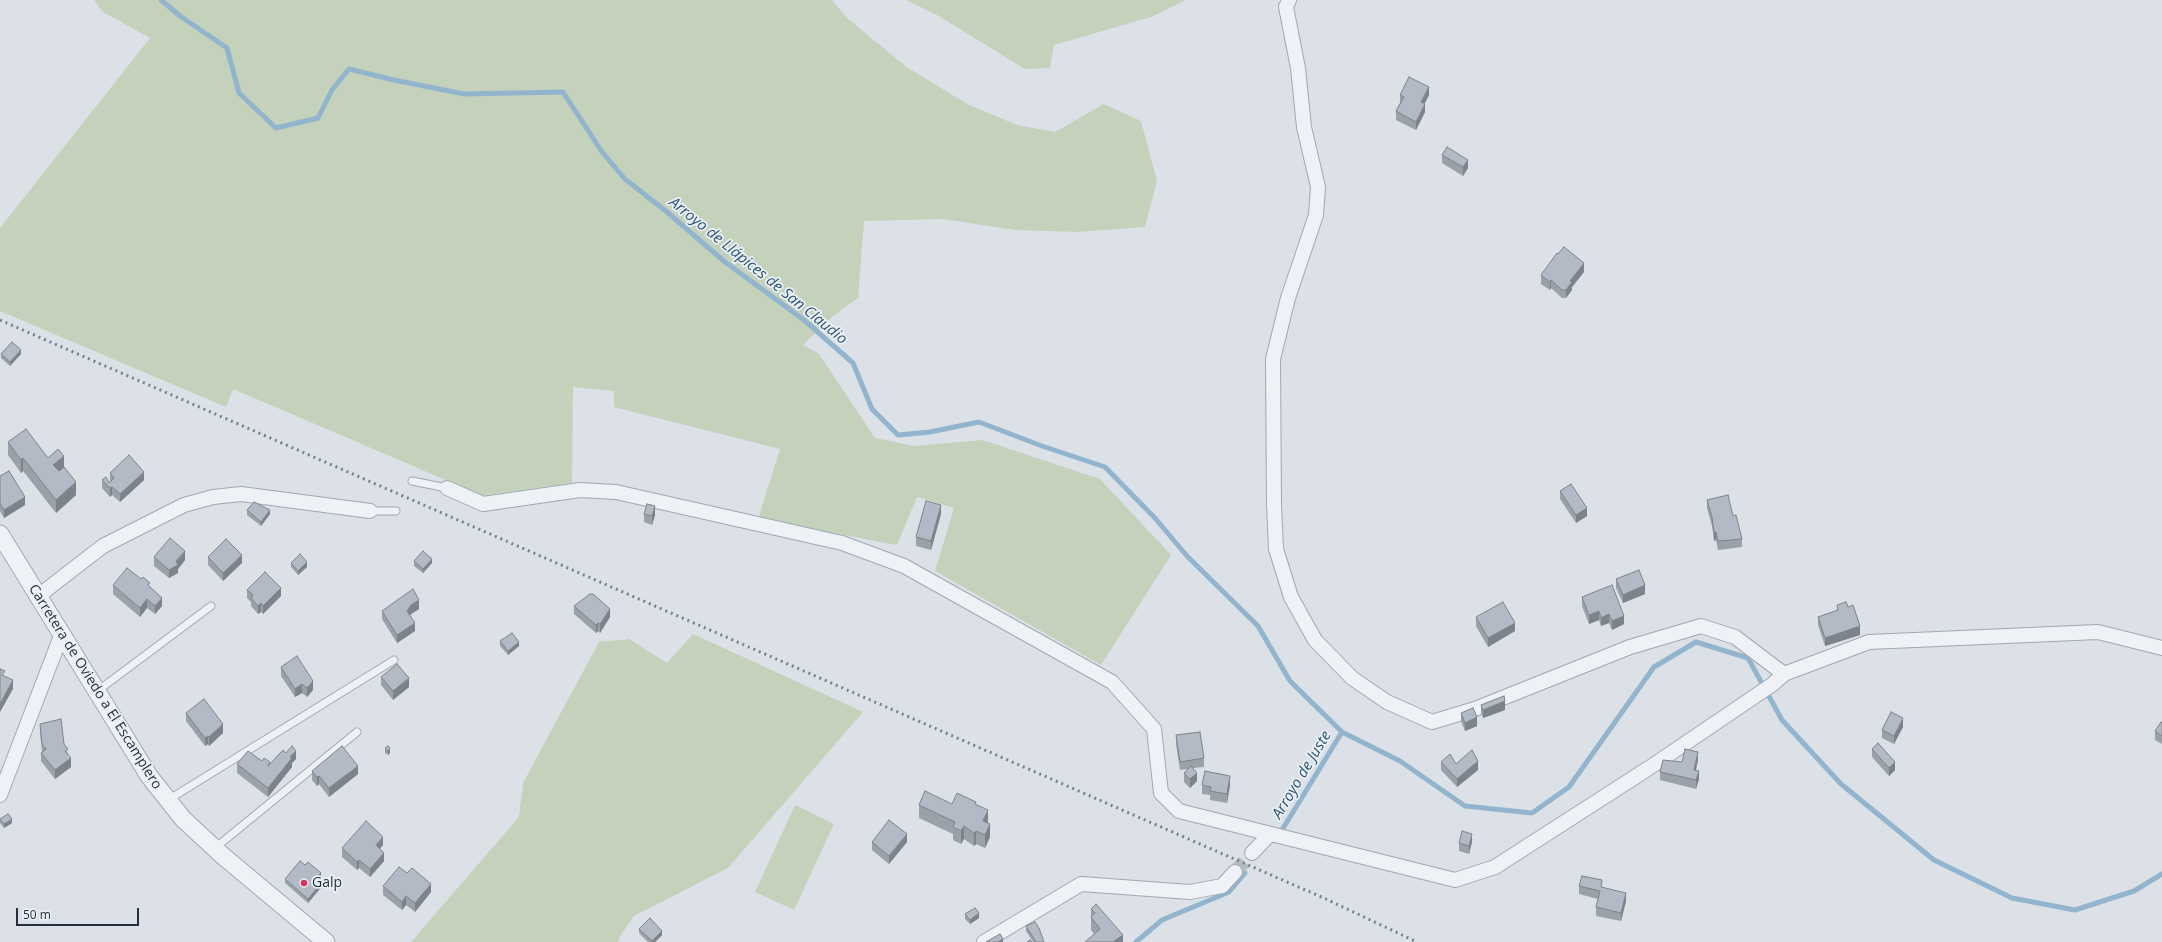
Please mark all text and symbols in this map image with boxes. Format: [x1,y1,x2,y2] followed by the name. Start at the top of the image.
[665,194,851,348] water label: Arroyo de Llápices de San Claudio
[25,582,165,792] street label: Carretera de Oviedo a El Escamplero
[1269,728,1335,822] water label: Arroyo de Juste
[312,875,342,891] place label: Galp
[299,878,309,888] marker: Galp
[18,900,141,926] scale bar
[23,906,51,923] text: 50 m

